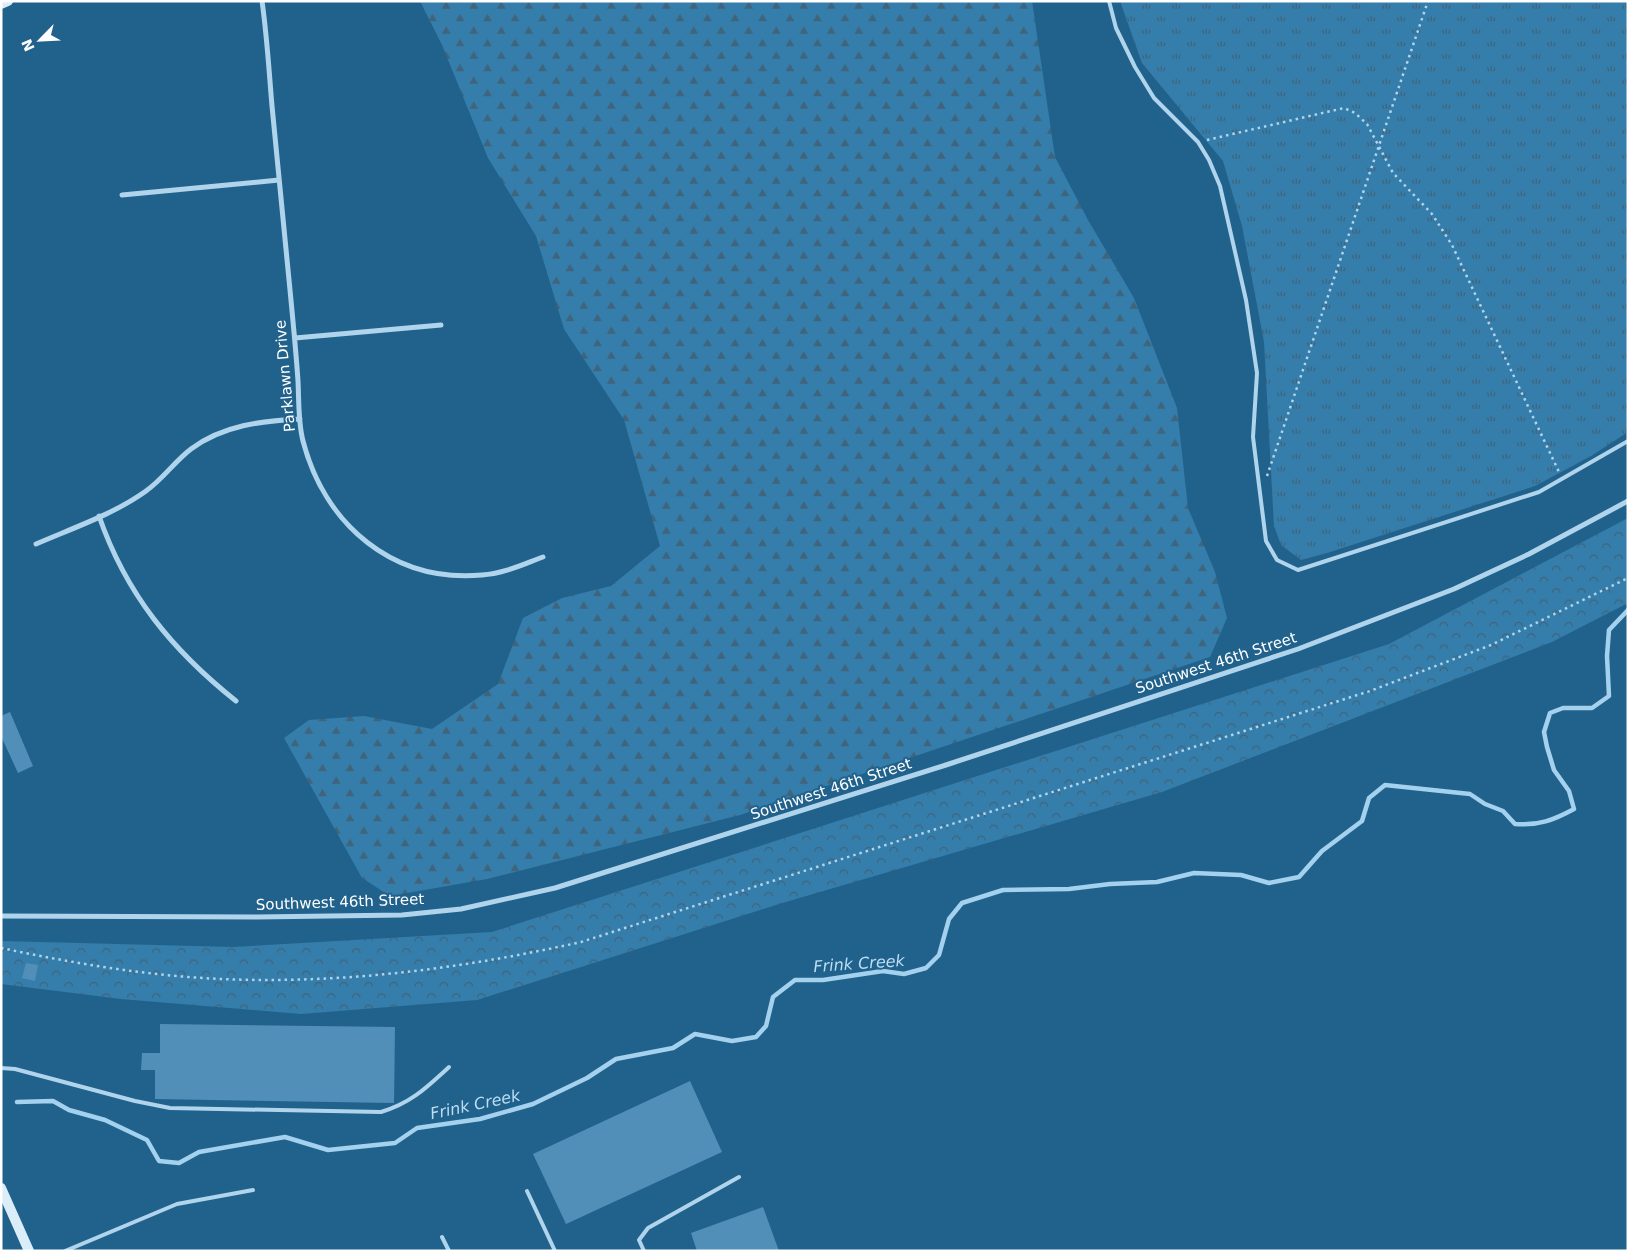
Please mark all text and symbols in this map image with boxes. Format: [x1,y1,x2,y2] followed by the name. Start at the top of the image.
[15,15,65,65] north arrow
[18,37,38,54] text: N
[271,319,299,433] street label: Parklawn Drive
[1133,628,1299,698] street label: Southwest 46th Street
[748,754,914,824] street label: Southwest 46th Street
[256,890,425,914] street label: Southwest 46th Street
[813,951,906,976] water label: Frink Creek
[428,1086,523,1123] water label: Frink Creek

